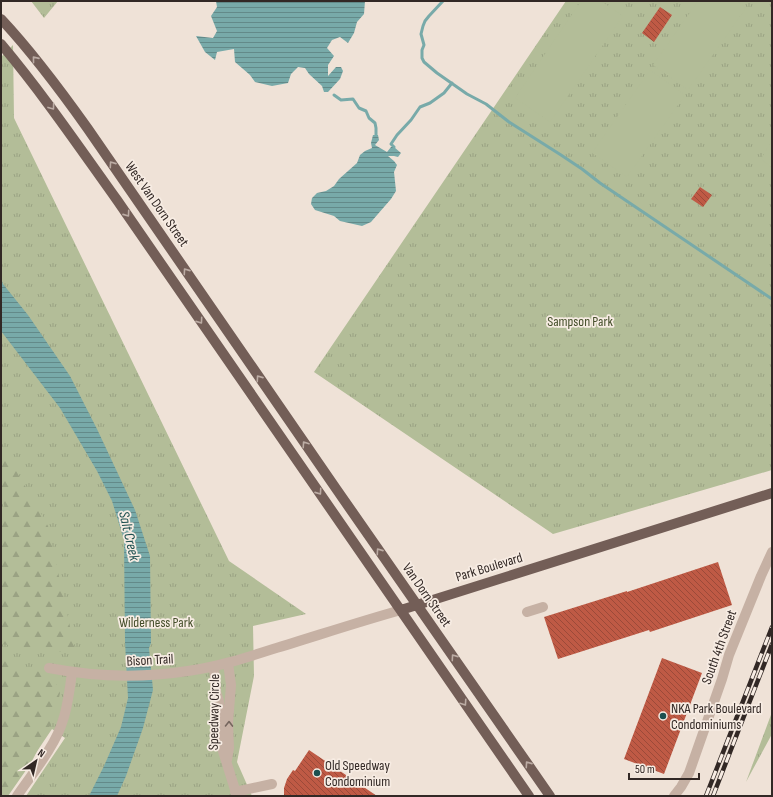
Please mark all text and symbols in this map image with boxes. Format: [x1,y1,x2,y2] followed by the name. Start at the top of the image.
[32,56,39,63] one-way arrow
[47,103,54,110] one-way arrow
[121,158,193,250] street label: West Van Dorn Street
[110,161,117,168] one-way arrow
[122,210,130,217] one-way arrow
[184,268,191,275] one-way arrow
[547,313,614,330] park label: Sampson Park
[195,317,203,324] one-way arrow
[257,375,264,382] one-way arrow
[302,441,310,448] one-way arrow
[314,488,322,495] one-way arrow
[114,509,144,563] water label: Salt Creek
[377,548,384,555] one-way arrow
[454,549,525,585] street label: Park Boulevard
[399,560,455,630] street label: Van Dorn Street
[698,607,740,687] street label: South 4th Street
[119,614,194,631] park label: Wilderness Park
[126,650,174,670] street label: Bison Trail
[451,654,459,661] one-way arrow
[205,674,223,750] street label: Speedway Circle
[459,698,466,705] one-way arrow
[671,700,762,733] place label: NKA Park Boulevard Condominiums
[658,711,668,721] marker: NKA Park Boulevard Condominiums
[225,721,233,727] one-way arrow
[16,741,56,781] north arrow
[35,746,47,760] text: N
[629,755,699,781] scale bar
[325,757,390,790] place label: Old Speedway Condominium
[525,761,533,768] one-way arrow
[635,762,655,777] text: 50 m
[312,768,322,778] marker: Old Speedway Condominium

